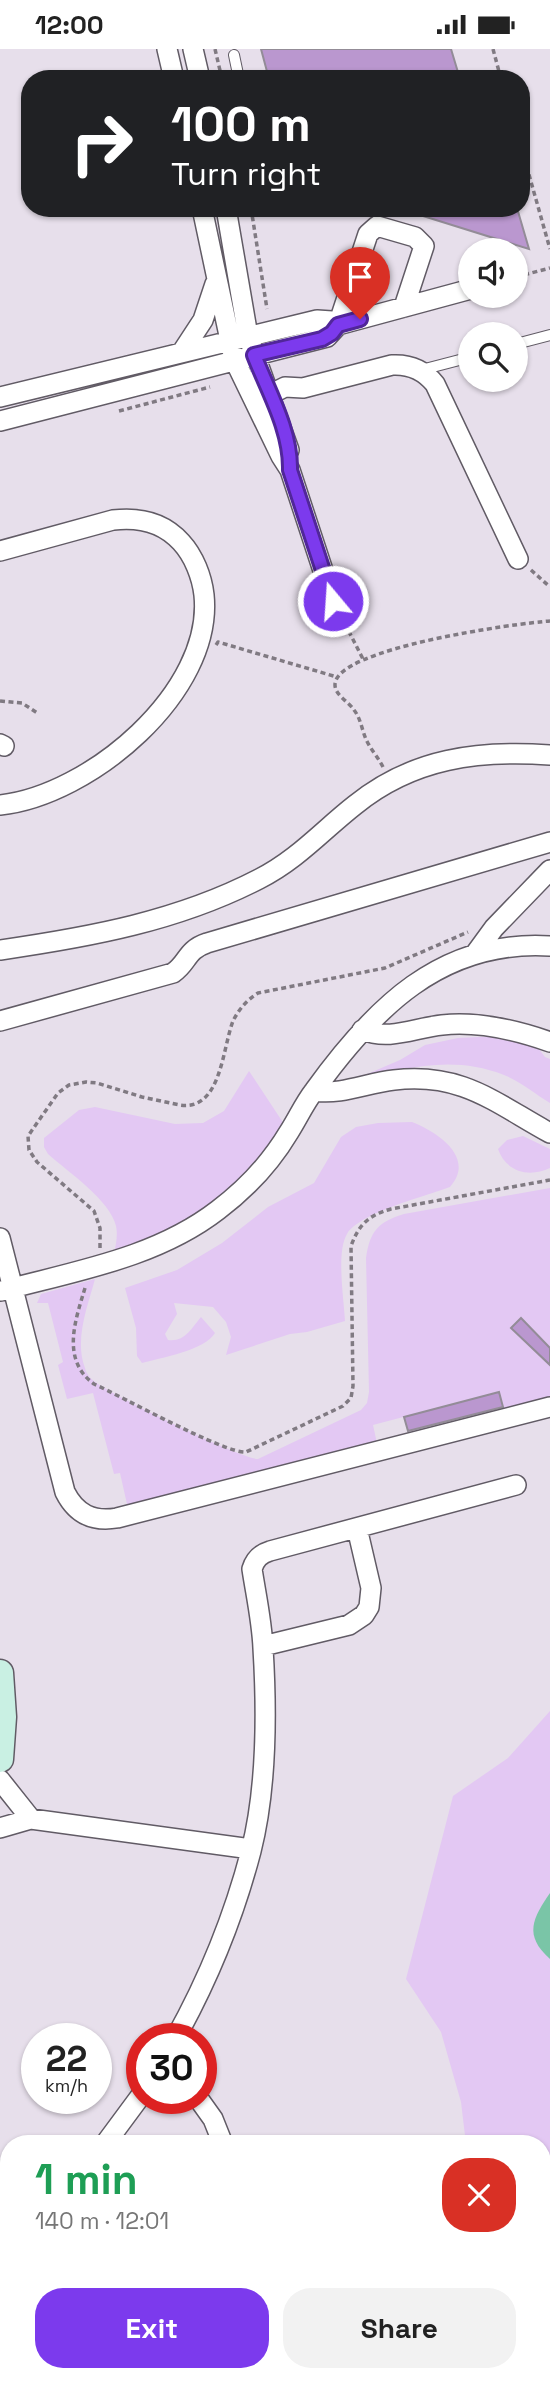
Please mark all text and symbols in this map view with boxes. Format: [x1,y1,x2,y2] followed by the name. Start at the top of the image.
[35,8,104,42] text: 12:00
[171,93,311,155] text: 100 m
[56,98,147,189] icon: right
[171,154,321,194] text: Turn right
[458,238,528,392] map controls
[458,238,528,308] button: sound
[330,247,390,319] pin
[341,258,379,296] icon: arrive
[458,322,528,392] button: search
[296,564,370,638] position arrow
[126,2023,217,2114] speed limit sign: 30
[46,2037,87,2081] text: 22
[45,2074,88,2097] text: km/h
[35,2153,138,2206] text: 1 min
[442,2158,516,2232] button: close
[35,2206,169,2236] text: 140 m · 12:01
[35,2288,269,2368] button: Exit
[283,2288,516,2368] button: Share

